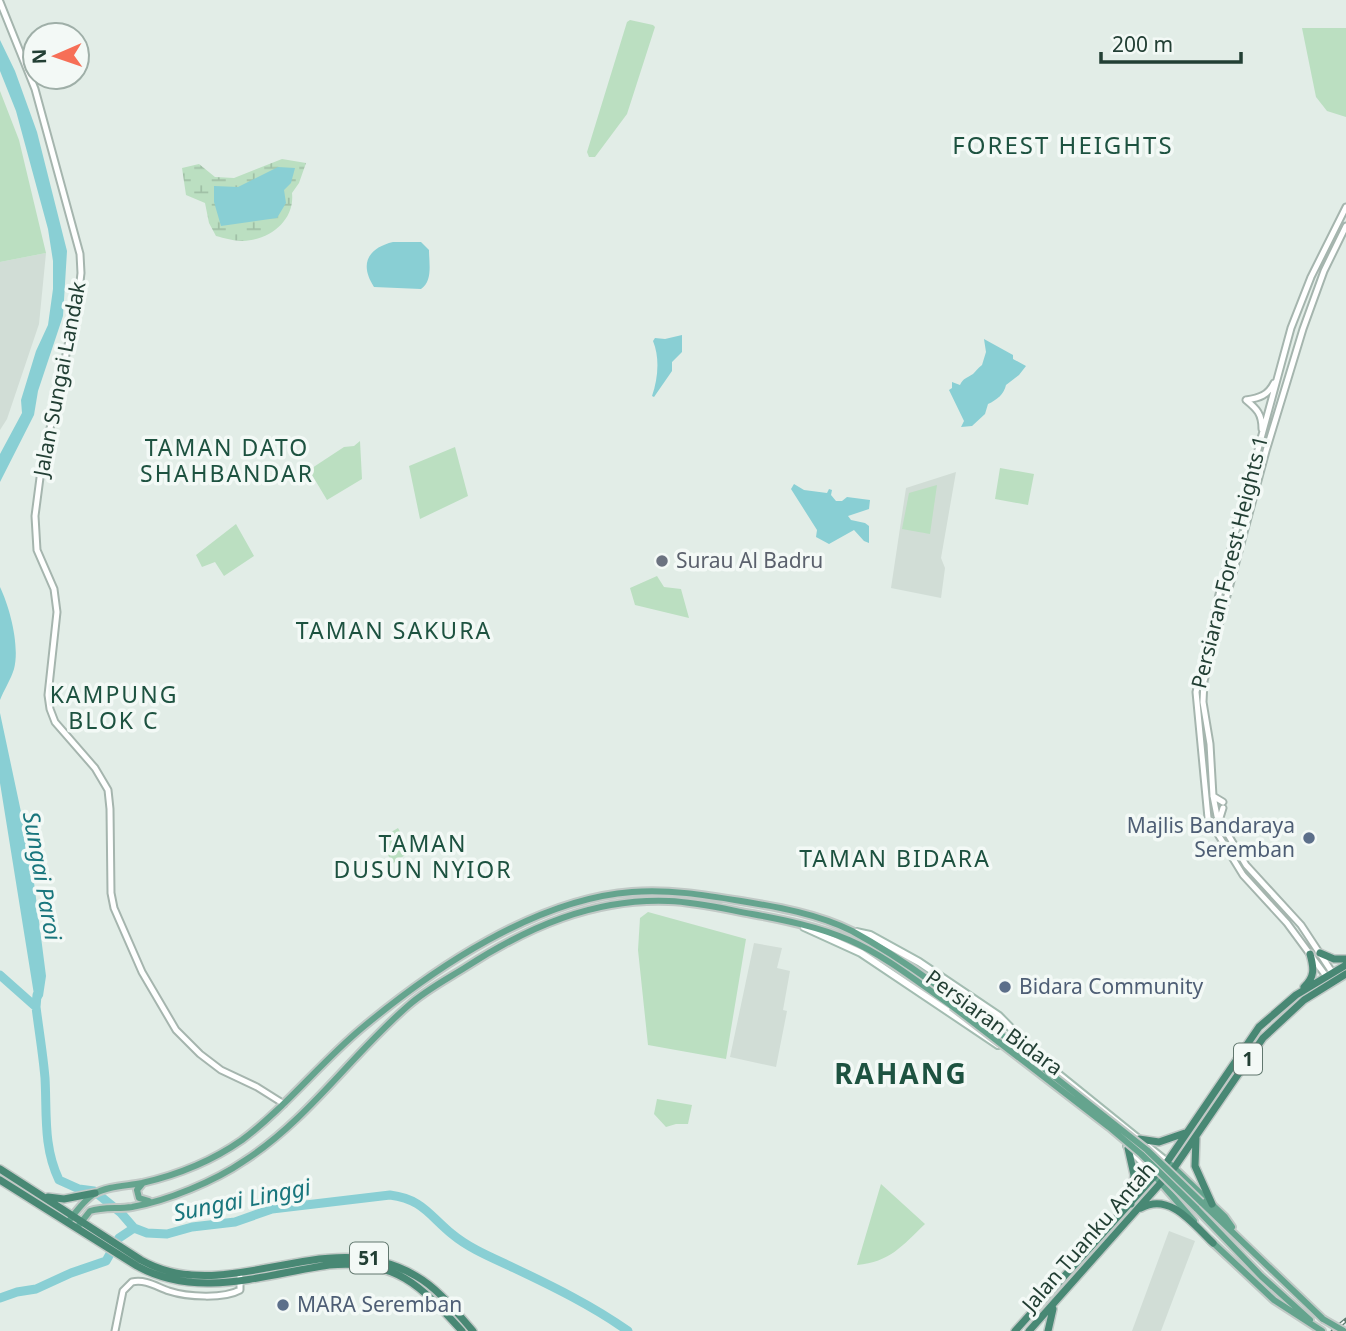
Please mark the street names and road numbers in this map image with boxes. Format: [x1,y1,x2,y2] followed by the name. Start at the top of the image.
[26,278,92,481] street label: Jalan Sungai Landak
[1184,432,1274,691] street label: Persiaran Forest Heights 1
[921,963,1069,1081] street label: Persiaran Bidara
[1234,1044,1262,1074] road number: 1
[1014,1155,1161,1319] street label: Jalan Tuanku Antah
[350,1242,388,1274] road number: 51

